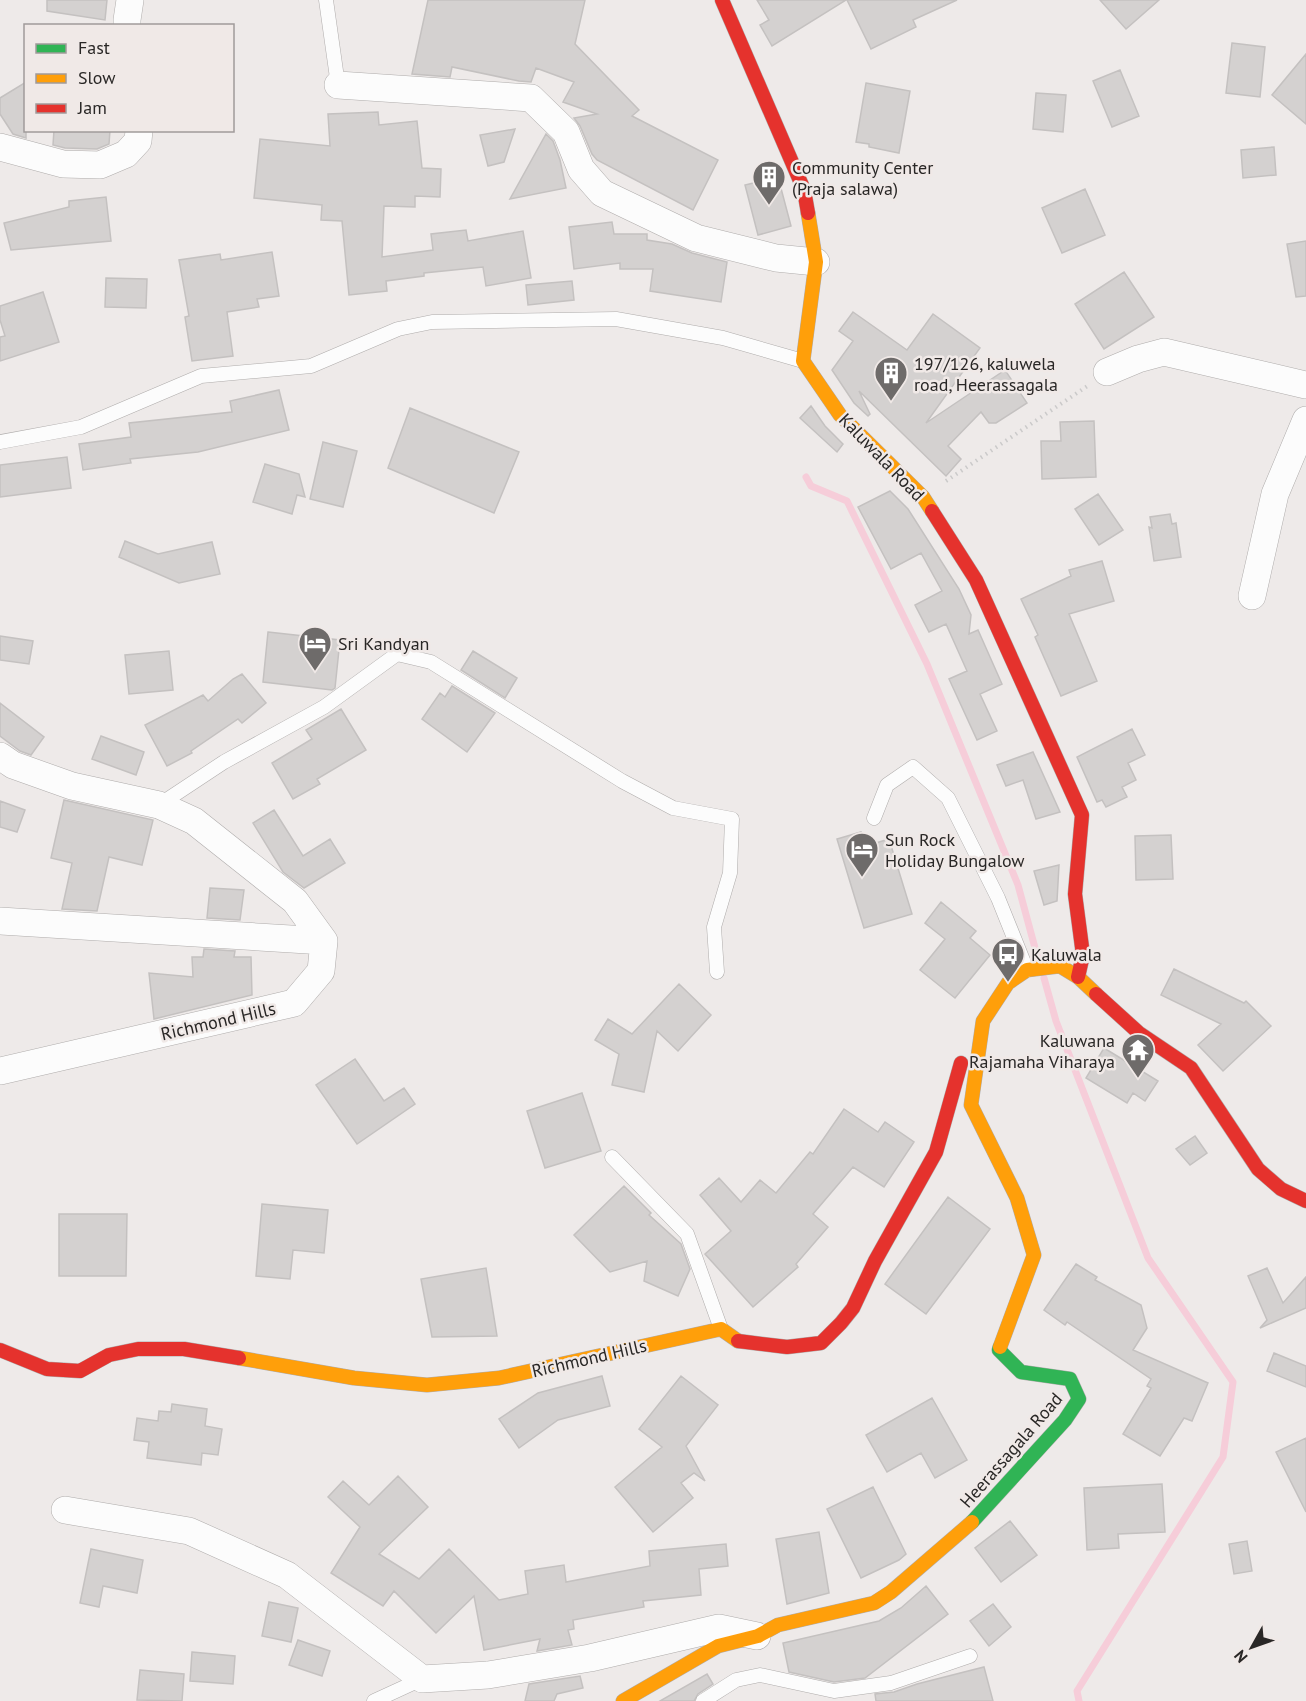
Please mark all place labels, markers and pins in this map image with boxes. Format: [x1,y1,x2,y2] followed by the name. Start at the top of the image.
[792,156,933,200] place label: Community Center (Praja salawa)
[751,159,787,206] building icon: Community Center (Praja salawa)
[914,352,1058,396] place label: 197/126, kaluwela road, Heerassagala
[873,355,909,402] building icon: 197/126, kaluwela road, Heerassagala
[297,625,333,672] hotel icon: Sri Kandyan
[338,632,429,655] place label: Sri Kandyan
[885,828,1025,872] place label: Sun Rock Holiday Bungalow
[844,831,880,878] hotel icon: Sun Rock Holiday Bungalow
[990,936,1026,983] bus stop icon: Kaluwala
[1031,943,1102,966] place label: Kaluwala
[969,1029,1115,1073] place label: Kaluwana Rajamaha Viharaya
[1120,1032,1156,1079] temple icon: Kaluwana Rajamaha Viharaya

